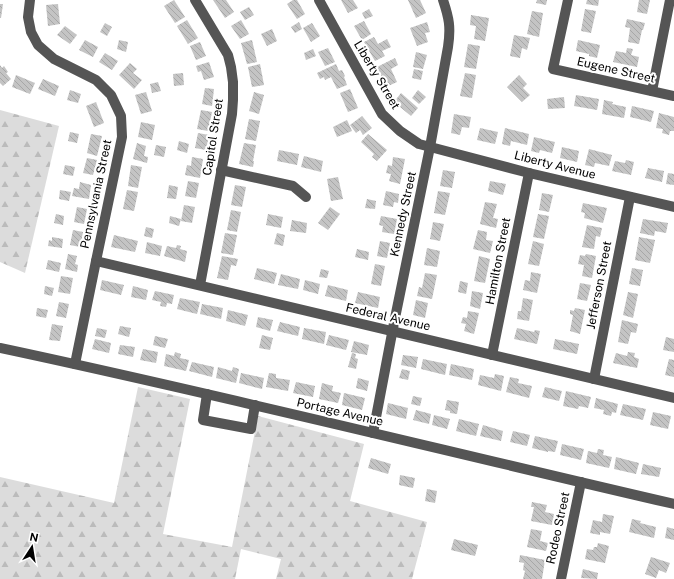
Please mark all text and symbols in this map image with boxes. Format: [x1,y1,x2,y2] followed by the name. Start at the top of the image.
[351,38,403,112] street label: Liberty Street
[575,54,657,86] street label: Eugene Street
[200,97,226,177] street label: Capitol Street
[78,138,114,250] street label: Pennsylvania Street
[513,148,597,182] street label: Liberty Avenue
[387,170,419,258] street label: Kennedy Street
[483,216,513,306] street label: Hamilton Street
[584,239,614,330] street label: Jefferson Street
[344,300,432,334] street label: Federal Avenue
[295,395,385,429] street label: Portage Avenue
[544,490,573,565] street label: Rodeo Street
[12,527,52,567] north arrow
[29,530,40,544] text: N

